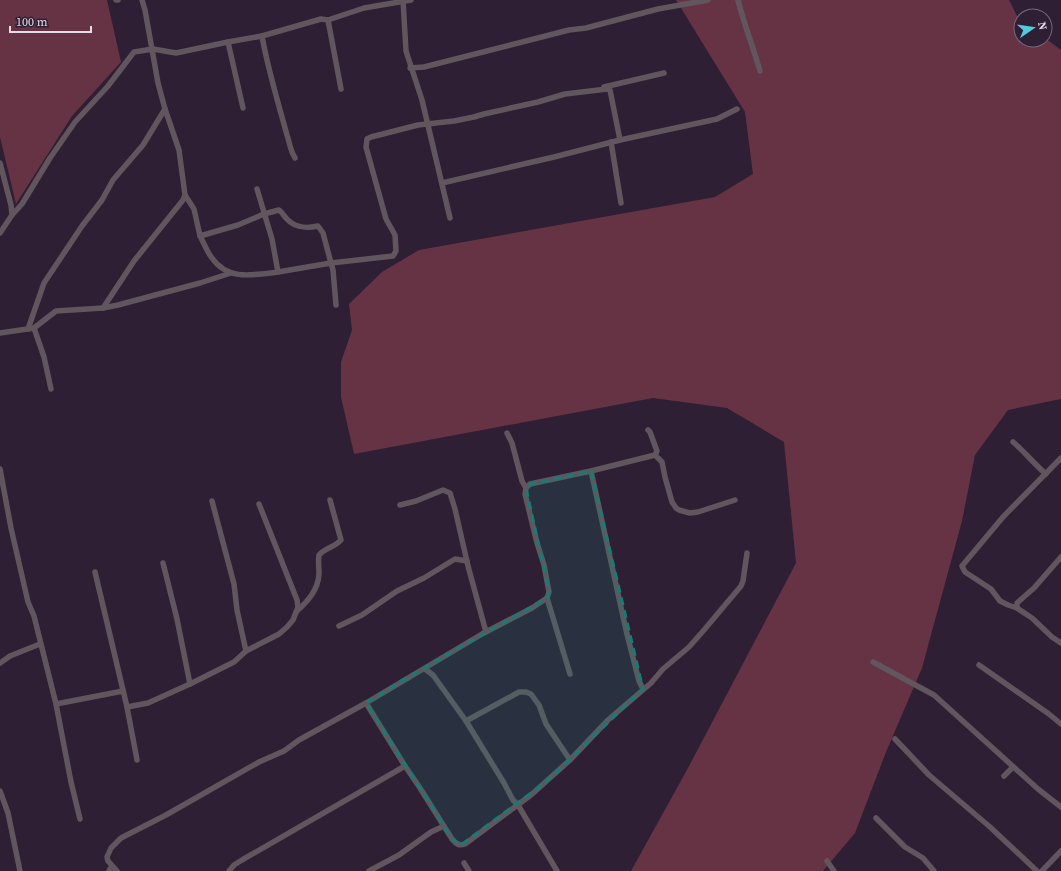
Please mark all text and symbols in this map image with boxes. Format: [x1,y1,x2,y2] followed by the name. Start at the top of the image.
[10,8,91,34] scale bar
[1013,8,1053,48] north arrow
[16,14,48,30] text: 100 m
[1034,20,1050,31] text: N

